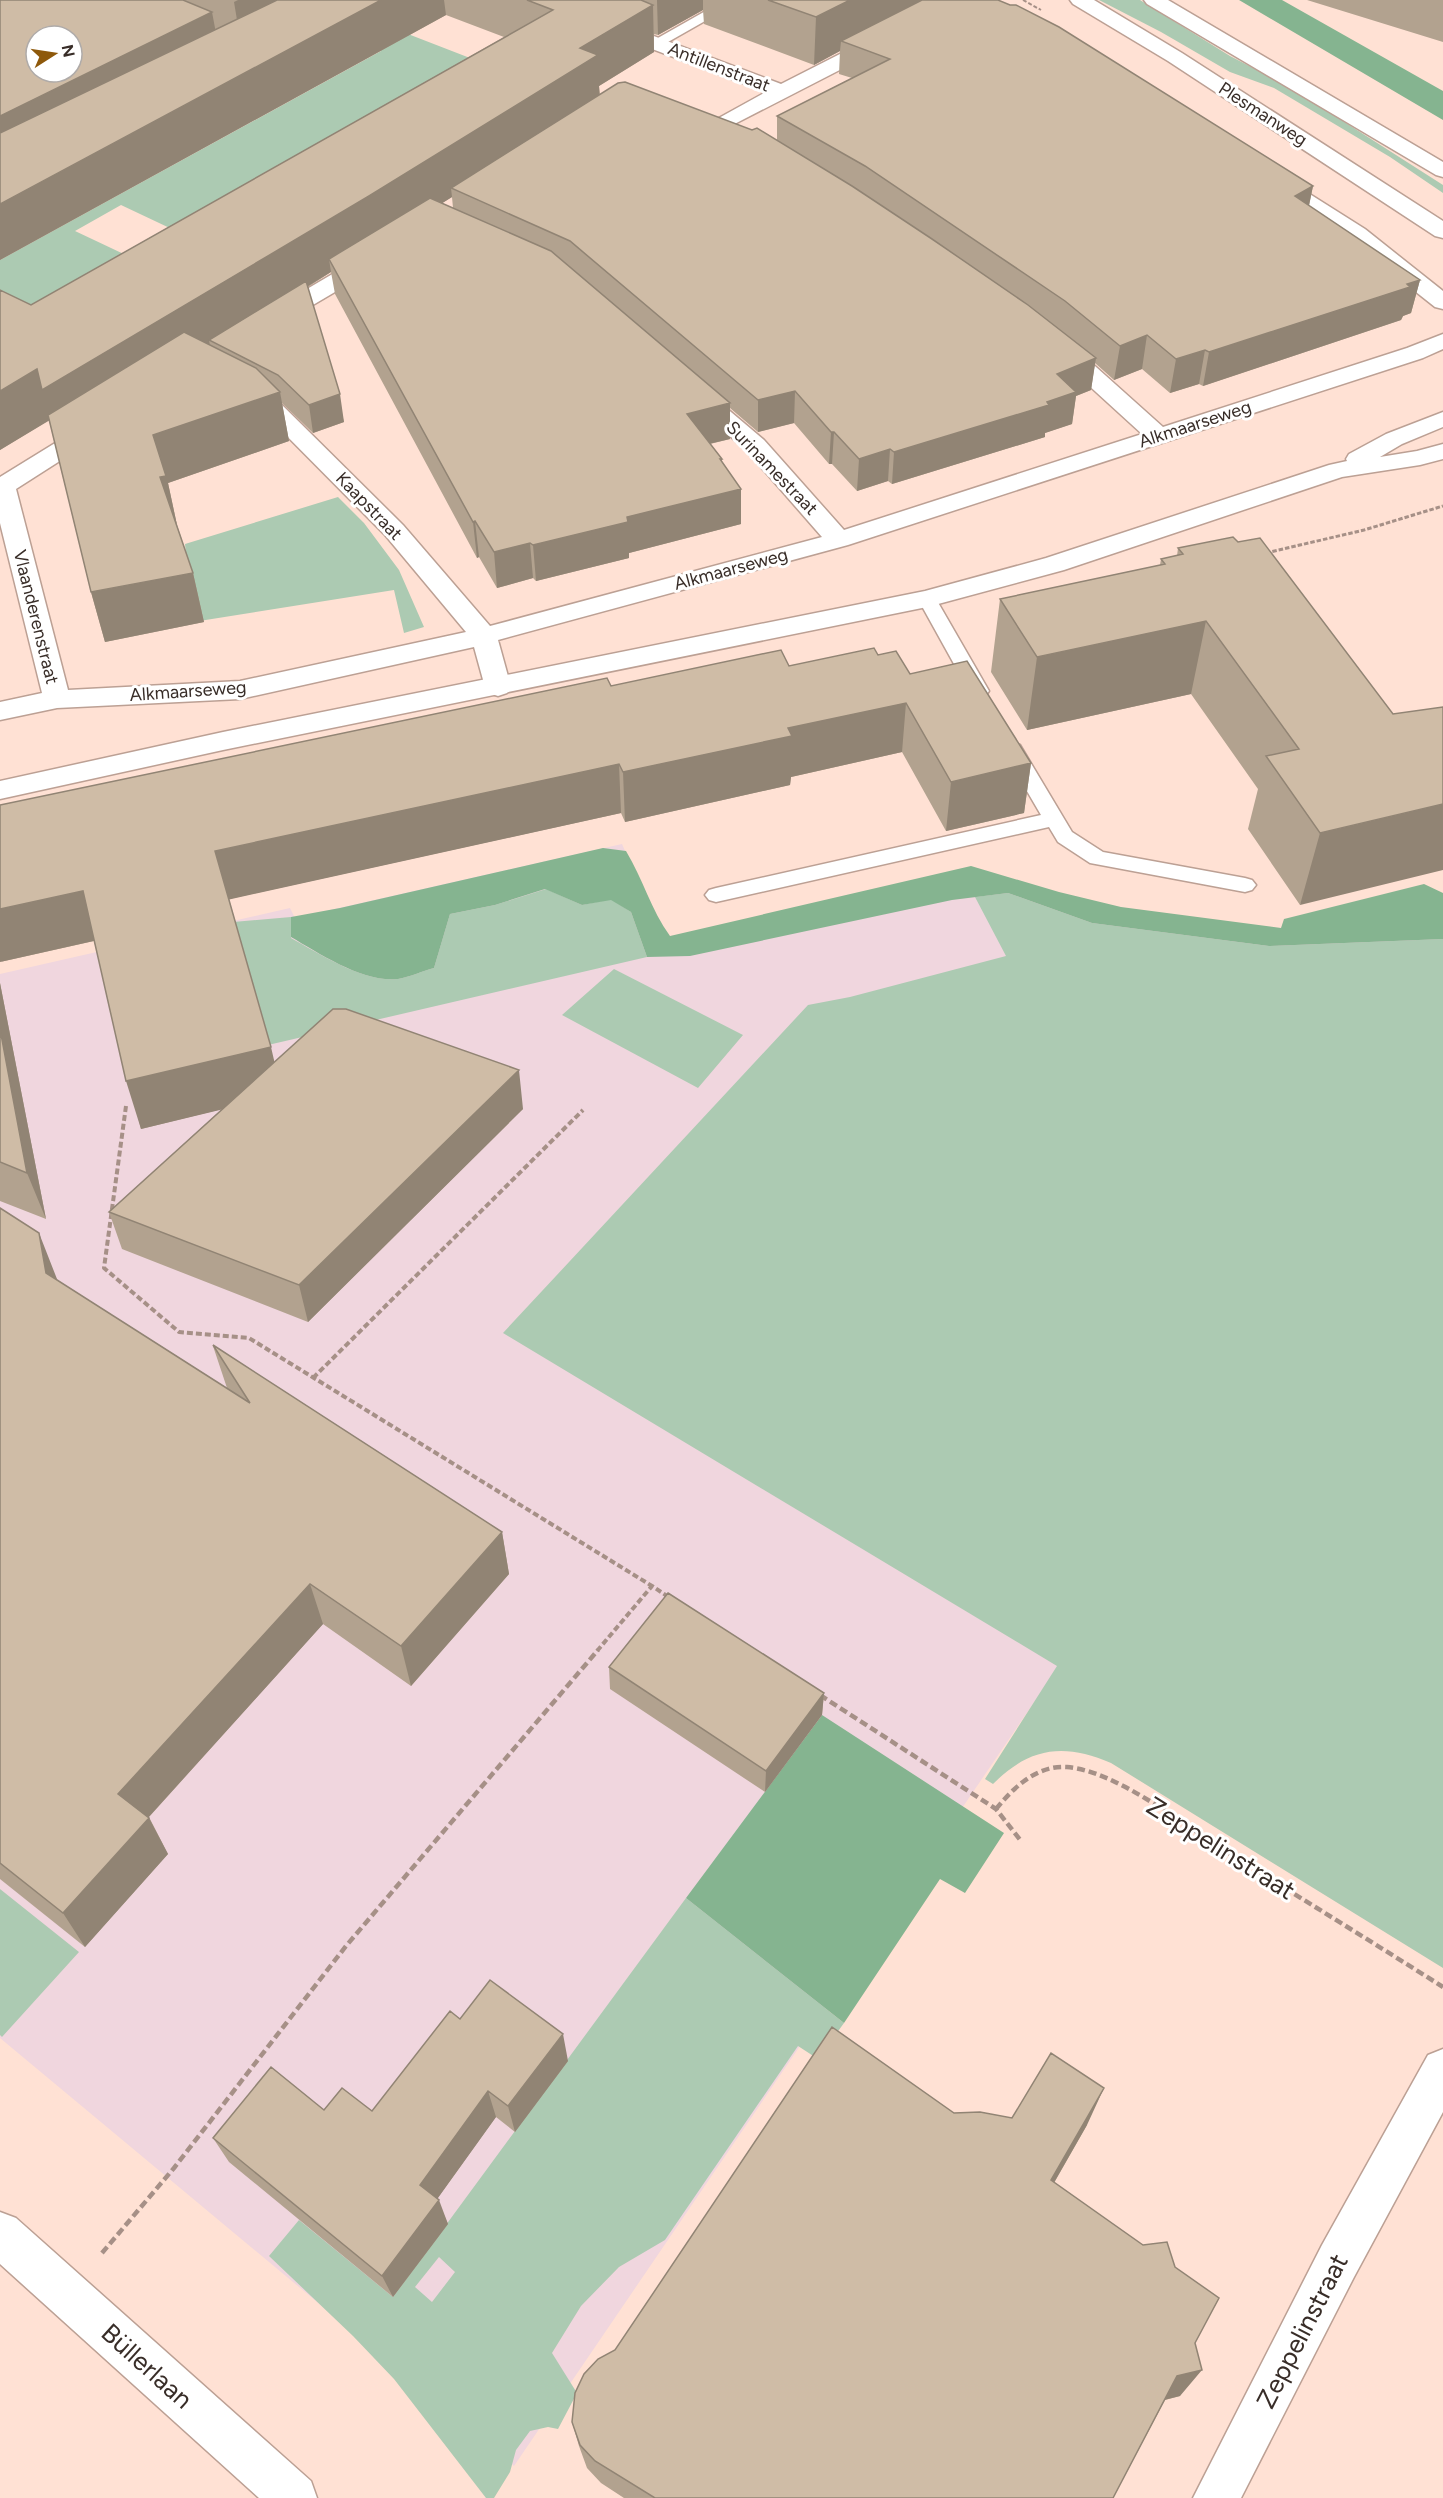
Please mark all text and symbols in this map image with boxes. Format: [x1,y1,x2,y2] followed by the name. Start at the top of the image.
[24,24,84,84] north arrow
[665,37,773,97] street label: Antillenstraat
[58,43,79,59] text: N
[1215,77,1311,151] street label: Plesmanweg
[1136,395,1254,453] street label: Alkmaarseweg
[722,416,822,520] street label: Surinamestraat
[331,467,407,545] street label: Kaapstraat
[672,543,790,595] street label: Alkmaarseweg
[9,548,63,687] street label: Vlaanderenstraat
[129,676,247,706] street label: Alkmaarseweg
[1141,1790,1301,1906] street label: Zeppelinstraat
[1249,2248,1355,2414] street label: Zeppelinstraat
[95,2317,199,2415] street label: Büllerlaan

